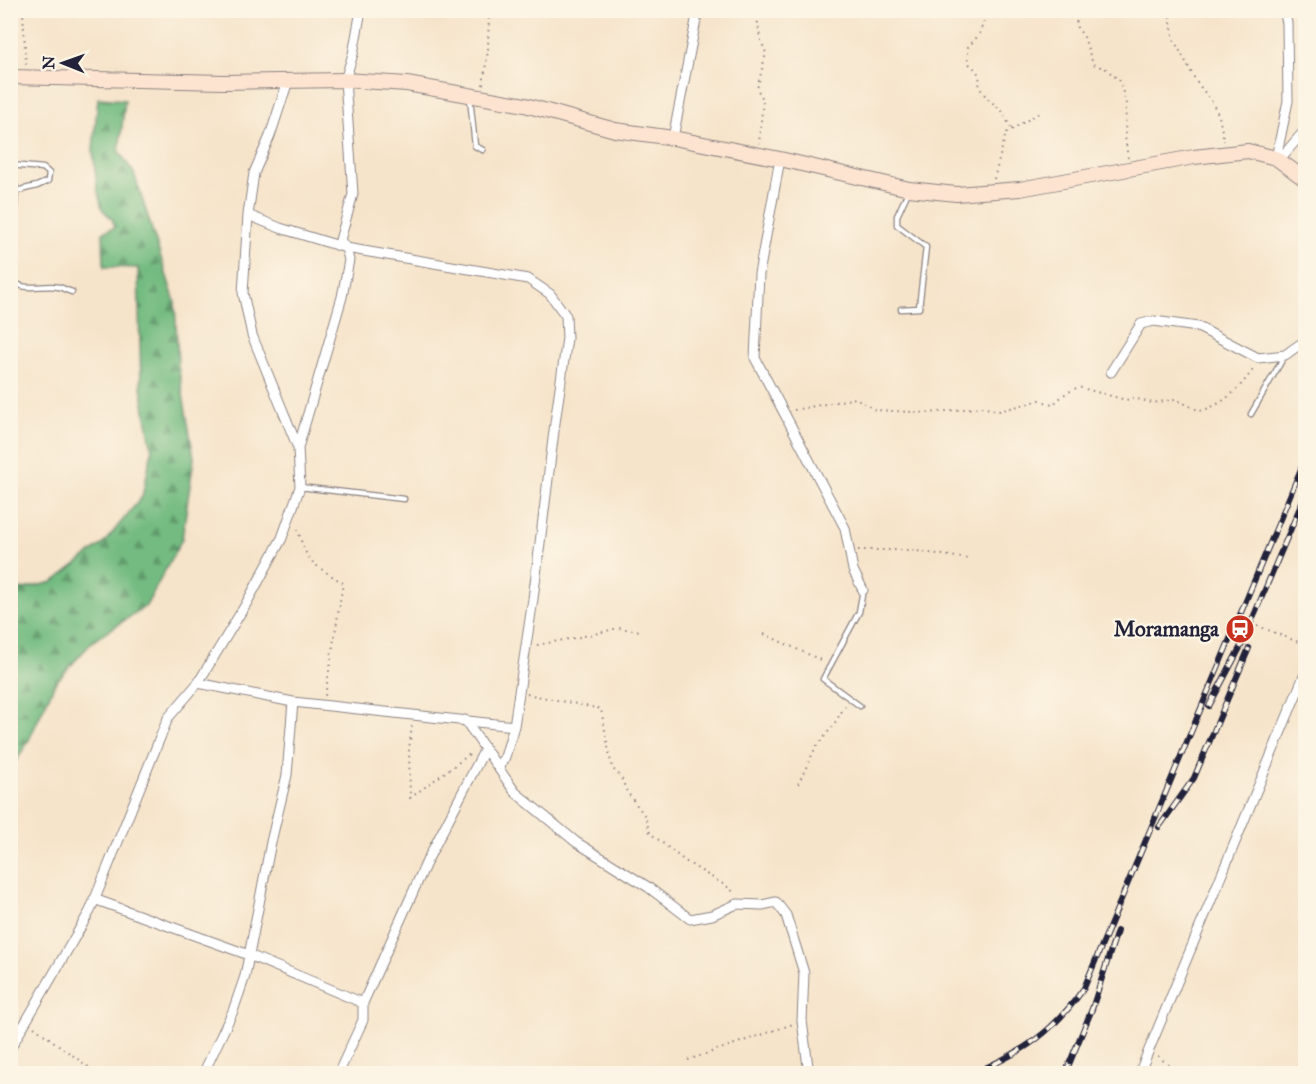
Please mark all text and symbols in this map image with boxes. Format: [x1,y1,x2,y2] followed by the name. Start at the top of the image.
[33,33,93,93] north arrow
[39,55,58,70] text: N
[1224,613,1256,645] station icon: Moramanga
[1114,616,1220,642] place label: Moramanga

